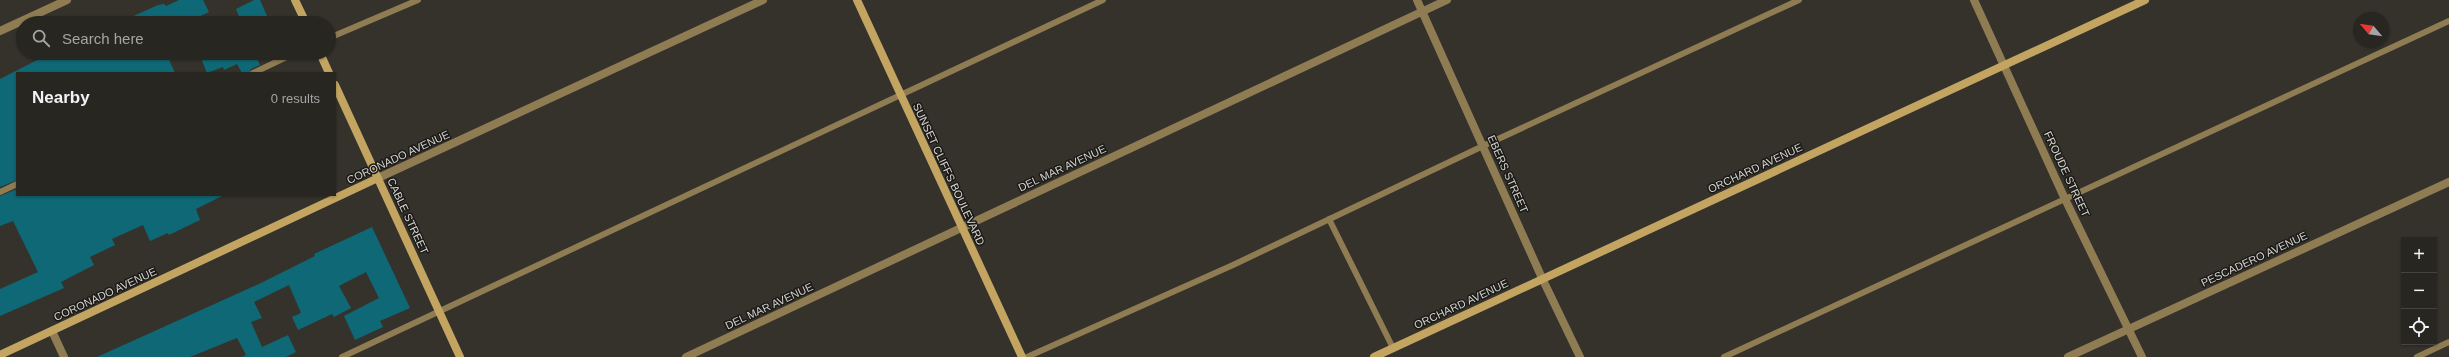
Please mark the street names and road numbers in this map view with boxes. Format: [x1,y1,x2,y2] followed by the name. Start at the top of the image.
[911,101,987,247] street label: SUNSET CLIFFS BOULEVARD
[345,128,451,186] street label: CORONADO AVENUE
[2042,129,2092,219] street label: FROUDE STREET
[1485,133,1531,215] street label: EBERS STREET
[1706,141,1804,195] street label: ORCHARD AVENUE
[1016,142,1108,194] street label: DEL MAR AVENUE
[385,176,431,256] street label: CABLE STREET
[2199,229,2309,289] street label: PESCADERO AVENUE
[52,265,158,323] street label: CORONADO AVENUE
[1412,277,1510,331] street label: ORCHARD AVENUE
[723,280,815,332] street label: DEL MAR AVENUE

